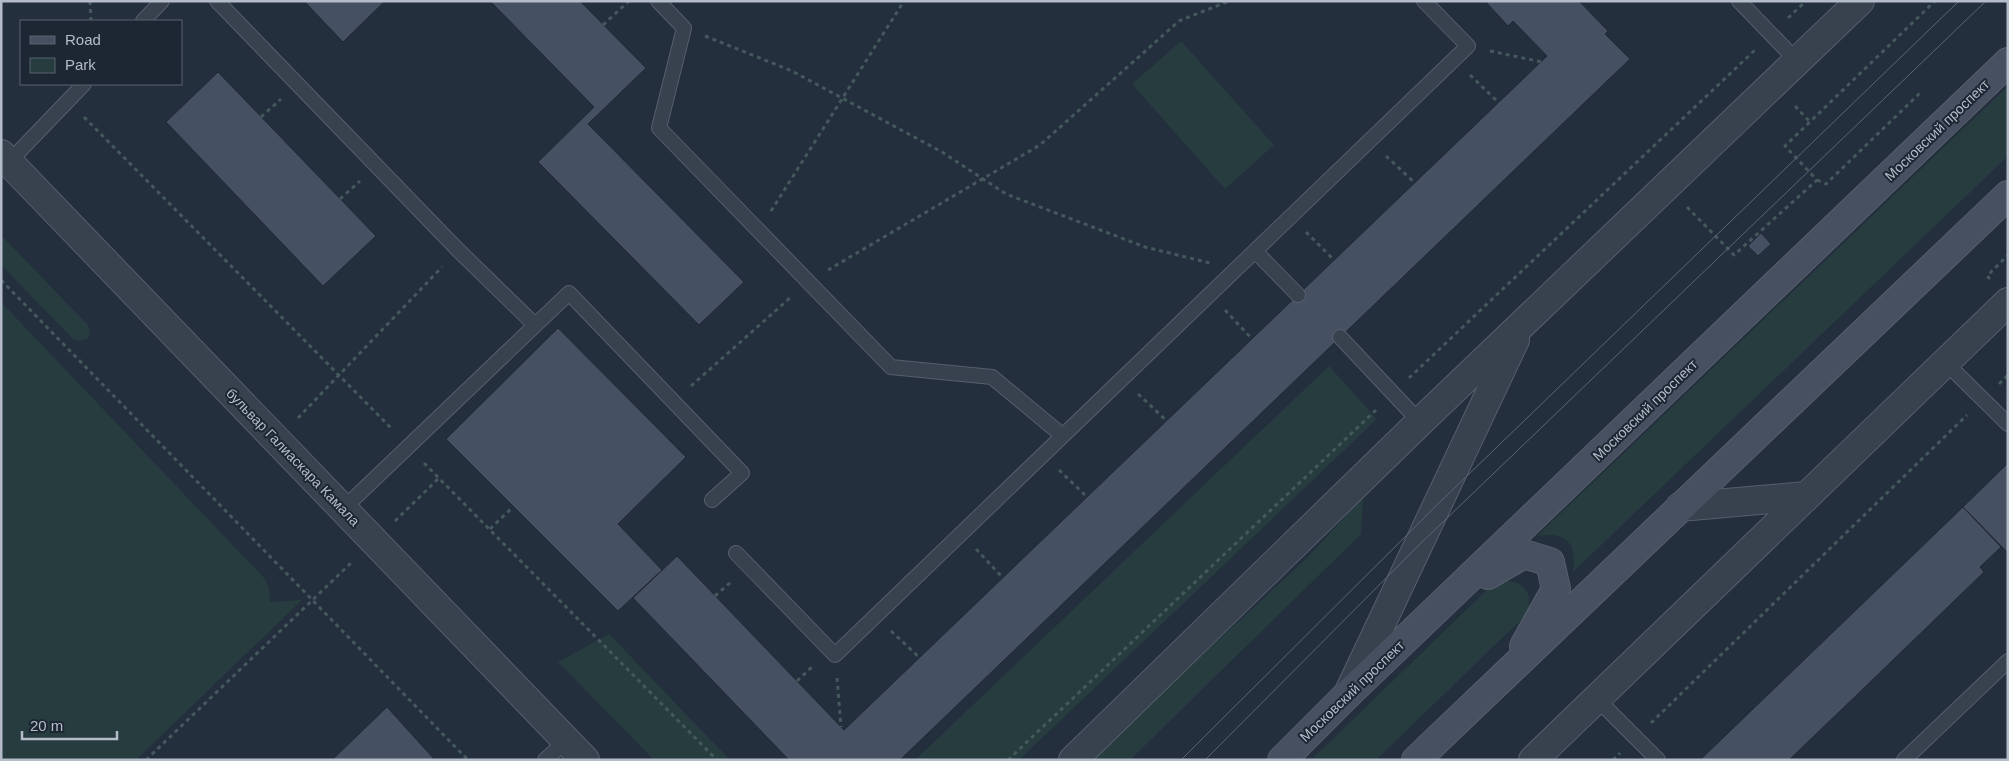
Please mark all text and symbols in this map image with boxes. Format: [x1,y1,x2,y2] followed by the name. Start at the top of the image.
[20,20,182,85] legend
[65,31,101,48] text: Road
[65,56,96,73] text: Park
[1882,76,1993,184] street label: Московский проспект
[1590,356,1701,464] street label: Московский проспект
[223,385,363,529] street label: бульвар Галиаскара Камала
[1297,637,1408,745] street label: Московский проспект
[22,708,118,740] scale bar
[30,717,63,734] text: 20 m

